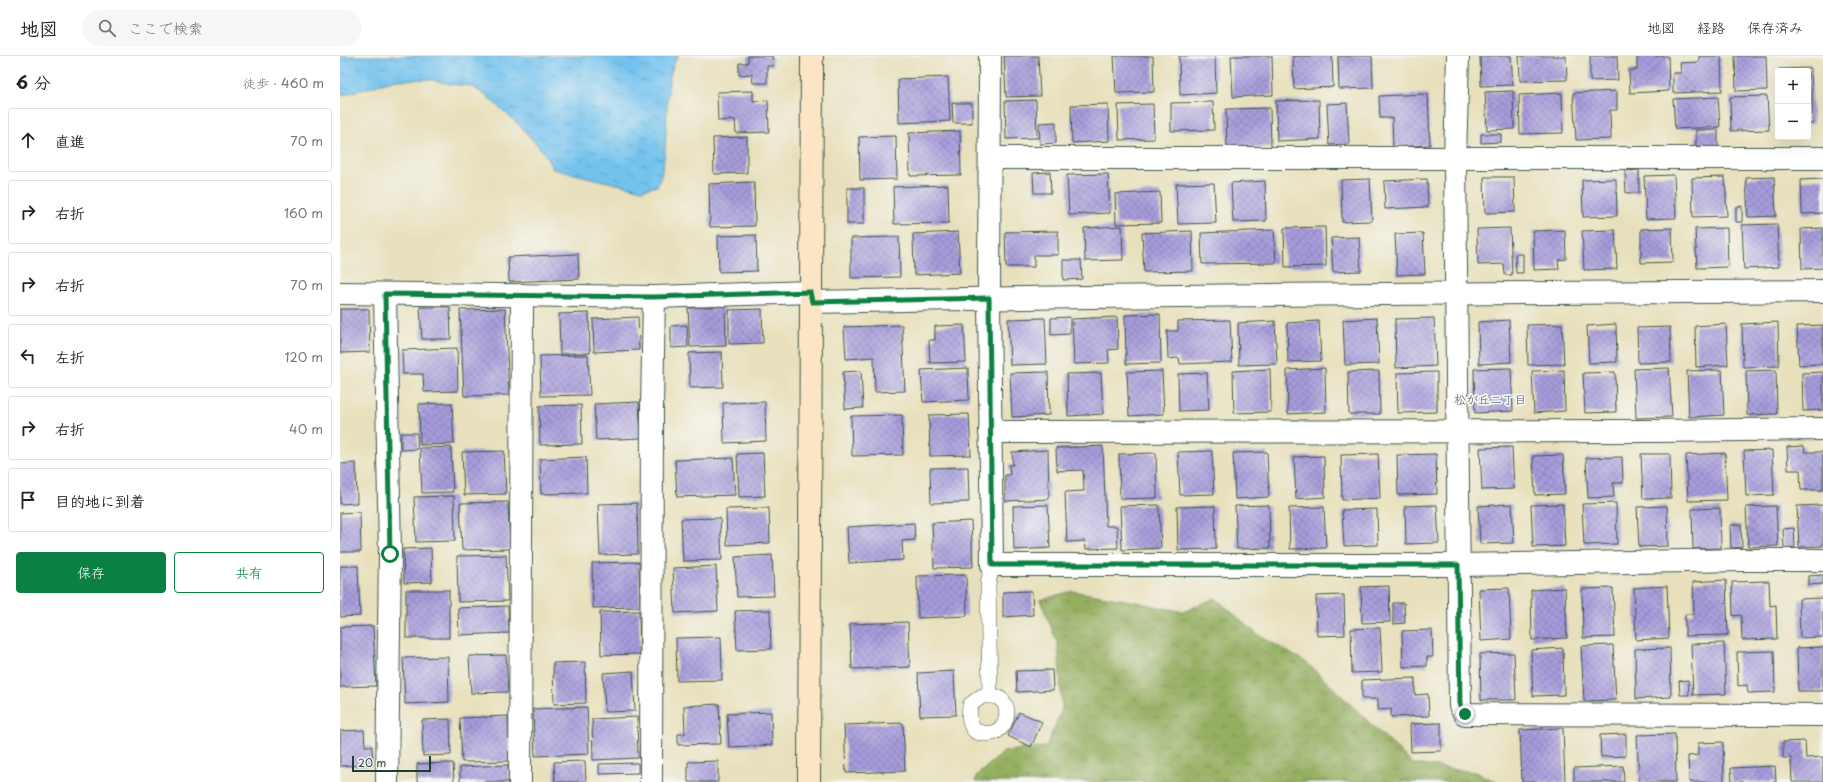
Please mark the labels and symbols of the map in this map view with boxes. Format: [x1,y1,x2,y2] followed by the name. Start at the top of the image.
[1454,390,1526,408] district label: 松が丘二丁目
[381,545,399,563] route start
[1456,705,1474,723] route end
[352,754,431,773] scale bar

